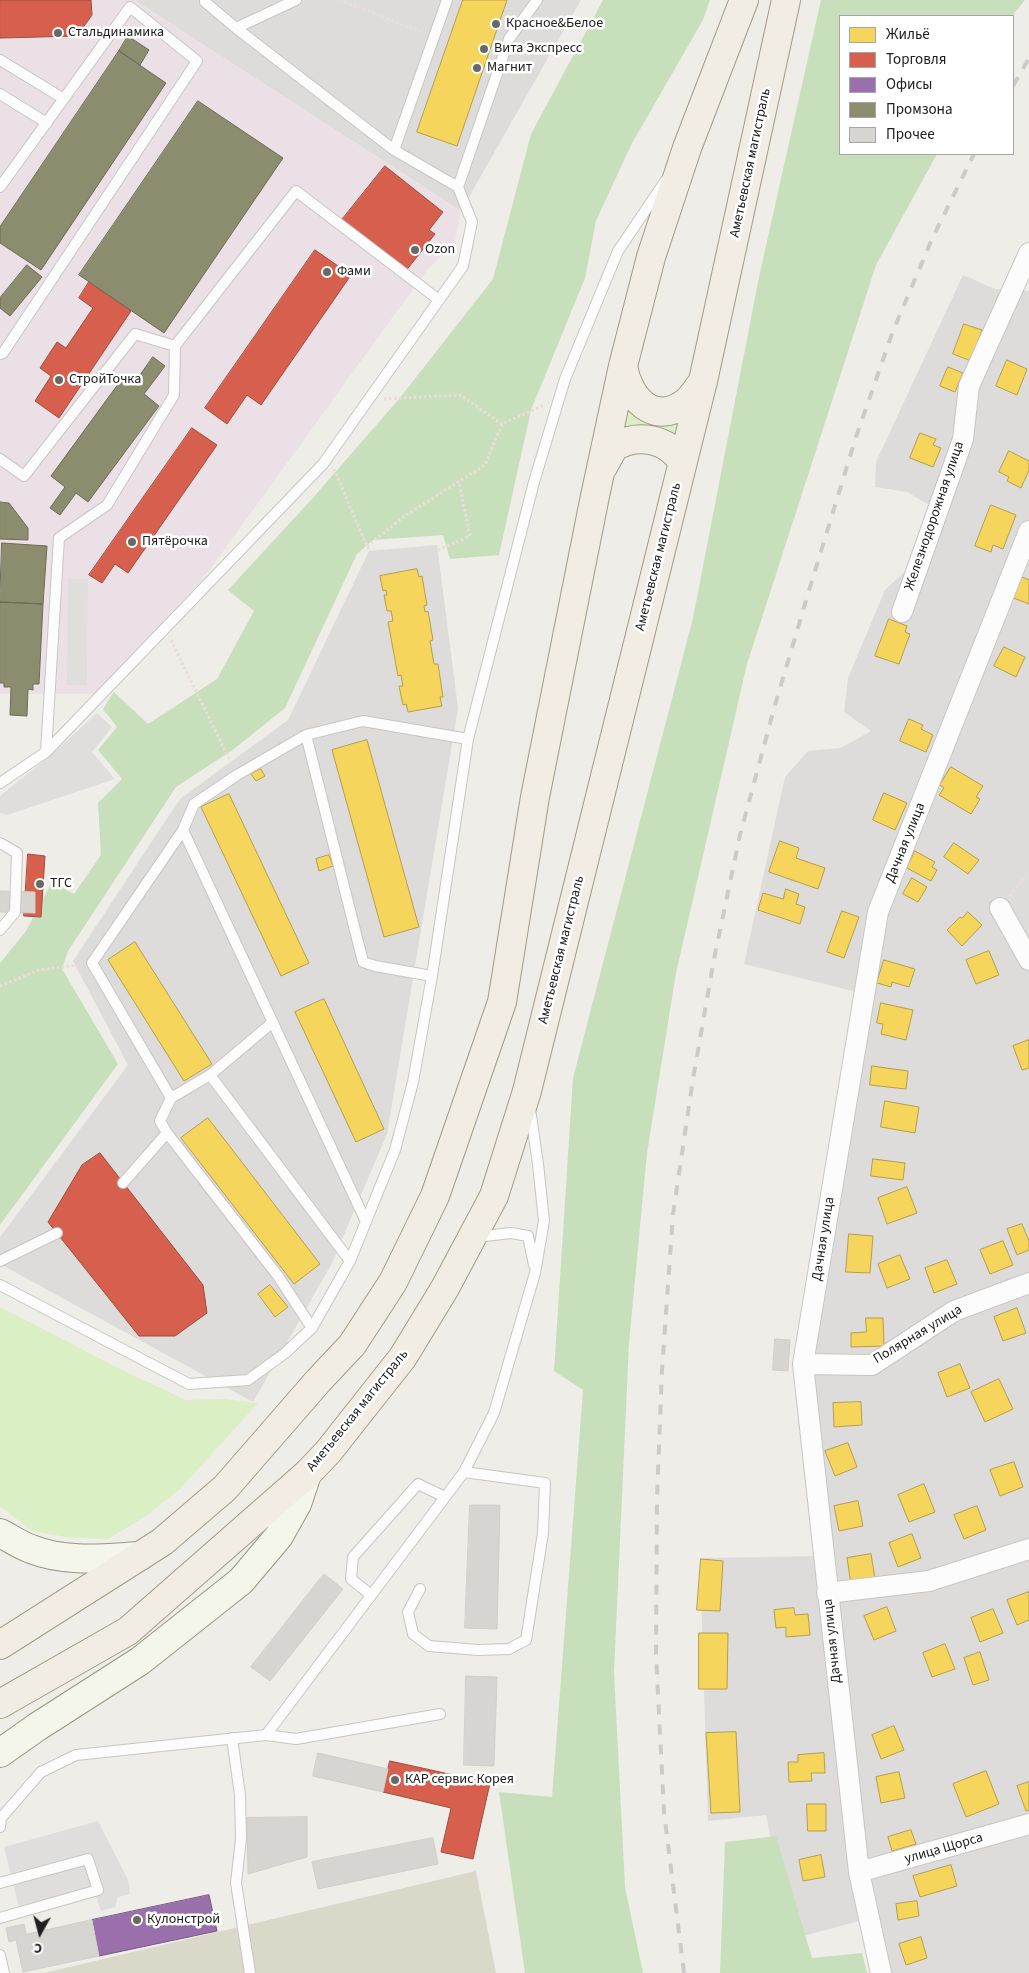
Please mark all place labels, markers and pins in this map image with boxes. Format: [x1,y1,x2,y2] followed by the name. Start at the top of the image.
[506,16,603,32] place label: Красное&Белое
[490,18,502,30] marker: Красное&Белое
[68,25,164,41] place label: Стальдинамика
[52,27,64,39] marker: Стальдинамика
[494,41,582,57] place label: Вита Экспресс
[478,43,490,55] marker: Вита Экспресс
[487,60,532,76] place label: Магнит
[471,62,483,74] marker: Магнит
[425,242,455,258] place label: Ozon
[409,244,421,256] marker: Ozon
[337,264,371,280] place label: Фами
[321,266,333,278] marker: Фами
[69,372,141,388] place label: СтройТочка
[53,374,65,386] marker: СтройТочка
[142,534,208,550] place label: Пятёрочка
[126,536,138,548] marker: Пятёрочка
[50,876,72,892] place label: ТГС
[34,878,46,890] marker: ТГС
[405,1772,514,1788] place label: КАР сервис Корея
[389,1774,401,1786] marker: КАР сервис Корея
[147,1912,220,1928] place label: Кулонстрой
[131,1914,143,1926] marker: Кулонстрой

